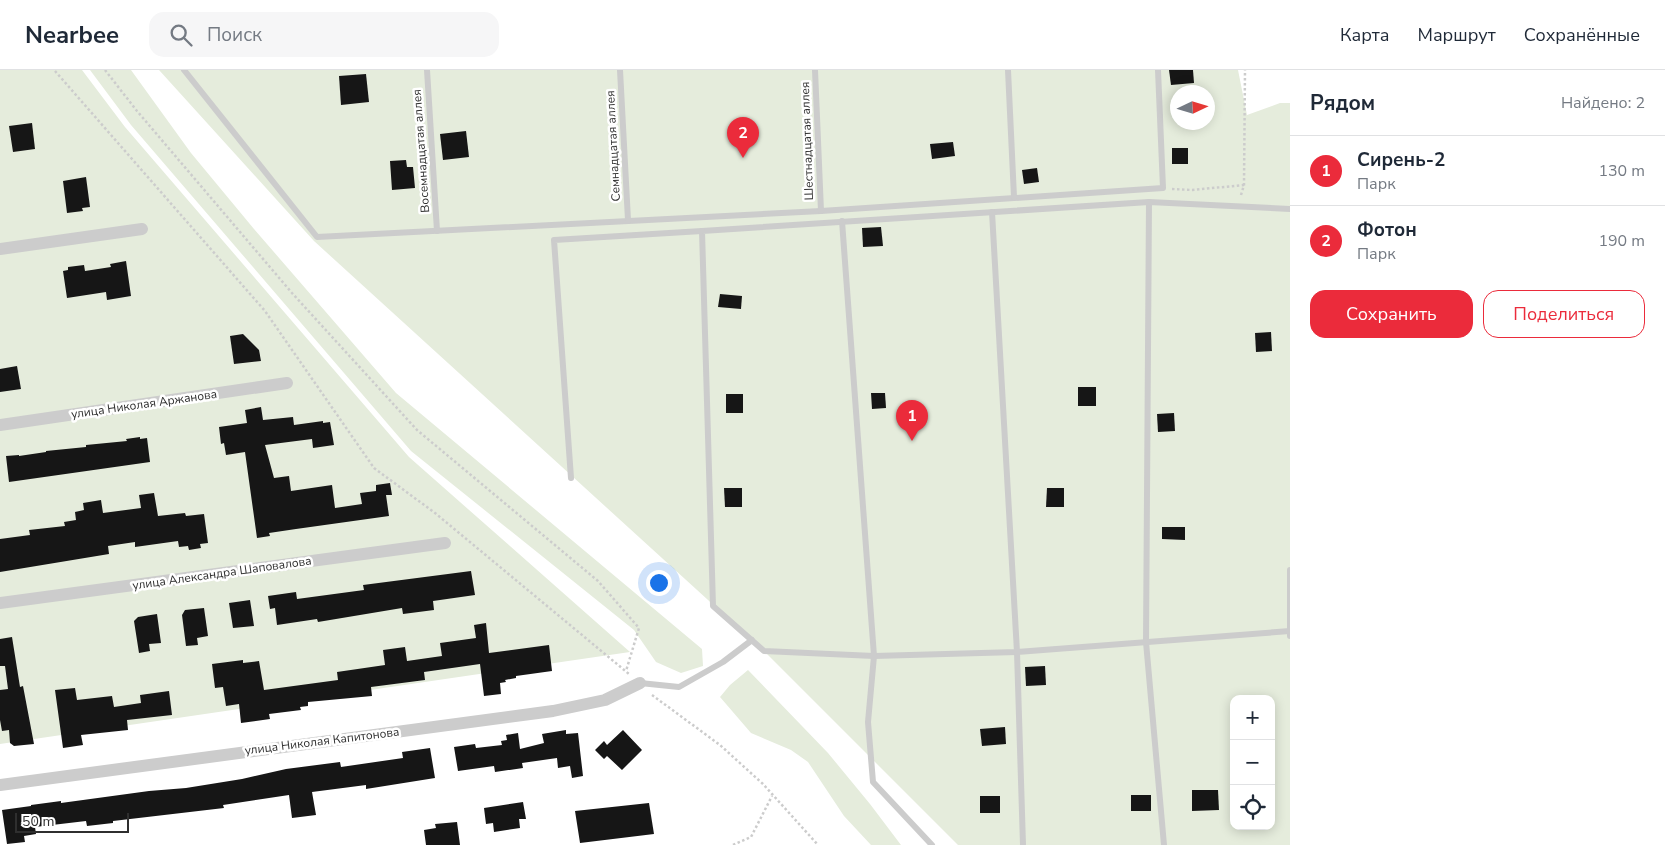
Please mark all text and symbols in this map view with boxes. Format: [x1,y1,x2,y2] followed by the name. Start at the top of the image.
[149,12,499,57] search box
[25,19,119,51] text: Nearbee
[167,21,195,49] icon: search
[207,22,262,48] text: Поиск
[1340,23,1390,47] text: Карта
[1418,23,1496,47] text: Маршрут
[1524,23,1640,47] text: Сохранённые
[797,81,817,201] street label: Шестнадцатая аллея
[1170,85,1215,130] north arrow
[409,89,433,213] street label: Восемнадцатая аллея
[1310,89,1375,117] text: Рядом
[602,90,624,202] street label: Семнадцатая аллея
[1561,92,1645,114] text: Найдено: 2
[727,117,759,158] pin: 2
[1357,147,1445,173] text: Сирень-2
[1321,160,1331,182] text: 1
[1598,160,1645,182] text: 130 m
[1357,173,1396,195] text: Парк
[1357,217,1417,243] text: Фотон
[1321,230,1331,252] text: 2
[1598,230,1645,252] text: 190 m
[1357,243,1396,265] text: Парк
[1310,290,1473,338] button: Сохранить
[1483,290,1645,338] button: Поделиться
[70,386,218,422] street label: улица Николая Аржанова
[896,400,928,441] pin: 1
[131,553,313,593] street label: улица Александра Шаповалова
[646,570,672,596] your location
[1230,695,1275,830] map controls
[1230,695,1275,740] button: +
[244,724,400,758] street label: улица Николая Капитонова
[1230,740,1275,785] button: −
[1230,785,1275,830] button: locate
[15,810,129,833] scale bar
[22,812,54,831] text: 50 m

